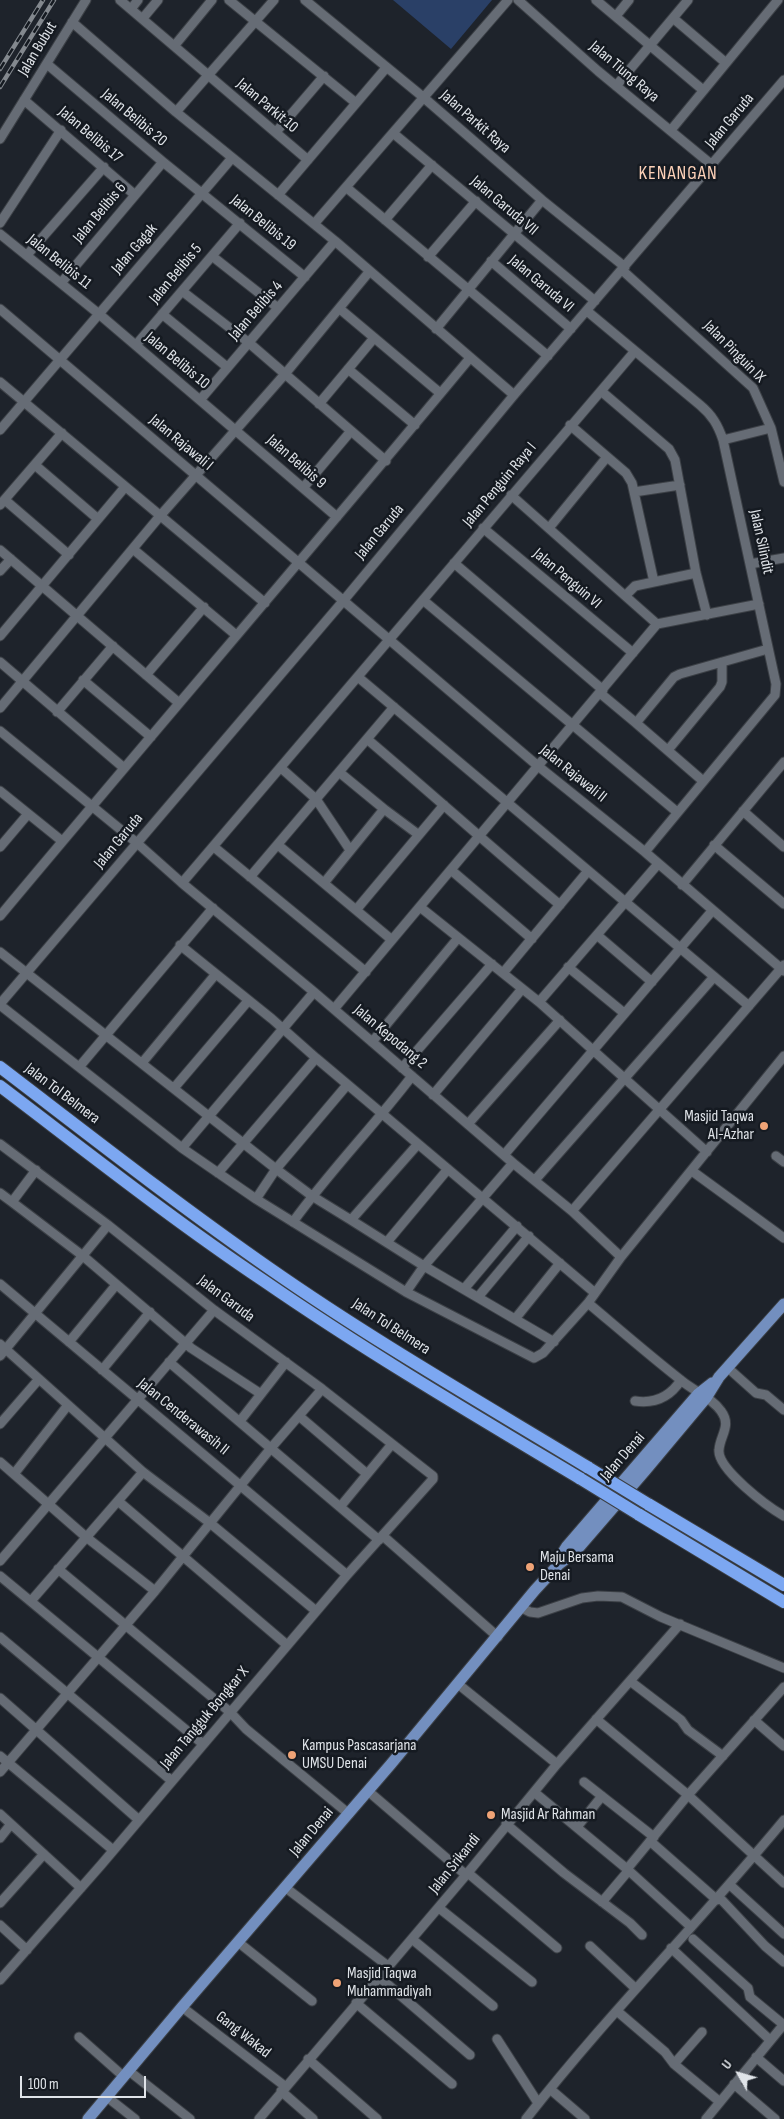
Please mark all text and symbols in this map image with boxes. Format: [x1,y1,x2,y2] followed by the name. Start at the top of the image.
[14,18,62,80] street label: Jalan Bubut
[585,37,663,107] street label: Jalan Tiung Raya
[232,75,302,137] street label: Jalan Parkit 10
[97,85,171,151] street label: Jalan Belibis 20
[436,86,514,158] street label: Jalan Parkit Raya
[701,89,759,153] street label: Jalan Garuda
[54,103,126,167] street label: Jalan Belibis 17
[637,163,719,185] district label: KENANGAN
[466,172,542,240] street label: Jalan Garuda VII
[69,179,131,247] street label: Jalan Belibis 6
[226,191,300,255] street label: Jalan Belibis 19
[108,220,162,278] street label: Jalan Gagak
[23,230,95,294] street label: Jalan Belibis 11
[145,240,207,308] street label: Jalan Belibis 5
[505,251,577,317] street label: Jalan Garuda VI
[225,277,287,345] street label: Jalan Belibis 4
[699,317,769,387] street label: Jalan Pinguin IX
[141,328,213,394] street label: Jalan Belibis 10
[145,411,217,475] street label: Jalan Rajawali I
[262,431,330,493] street label: Jalan Belibis 9
[459,439,541,531] street label: Jalan Penguin Raya I
[351,500,409,564] street label: Jalan Garuda
[745,508,777,576] street label: Jalan Silindit
[529,545,605,613] street label: Jalan Penguin VI
[536,741,610,807] street label: Jalan Rajawali II
[90,809,148,873] street label: Jalan Garuda
[349,1001,431,1073] street label: Jalan Kepodang 2
[21,1059,103,1129] street label: Jalan Tol Belmera
[684,1107,754,1145] place label: Masjid Taqwa Al-Azhar
[758,1120,770,1132] marker: Masjid Taqwa Al-Azhar
[194,1271,258,1327] street label: Jalan Garuda
[348,1295,434,1359] street label: Jalan Tol Belmera
[133,1374,233,1460] street label: Jalan Cenderawasih II
[597,1429,649,1485] street label: Jalan Denai
[540,1548,614,1586] place label: Maju Bersama Denai
[524,1561,536,1573] marker: Maju Bersama Denai
[157,1663,253,1773] street label: Jalan Tangguk Bongkar X
[302,1736,416,1774] place label: Kampus Pascasarjana UMSU Denai
[286,1749,298,1761] marker: Kampus Pascasarjana UMSU Denai
[286,1804,338,1860] street label: Jalan Denai
[501,1805,595,1825] place label: Masjid Ar Rahman
[485,1809,497,1821] marker: Masjid Ar Rahman
[425,1830,485,1898] street label: Jalan Srikandi
[347,1964,431,2002] place label: Masjid Taqwa Muhammadiyah
[331,1977,343,1989] marker: Masjid Taqwa Muhammadiyah
[212,2007,274,2063] street label: Gang Wakad
[714,2049,764,2099] north arrow
[718,2056,736,2073] text: U
[22,2066,149,2098] scale bar
[28,2075,59,2094] text: 100 m

